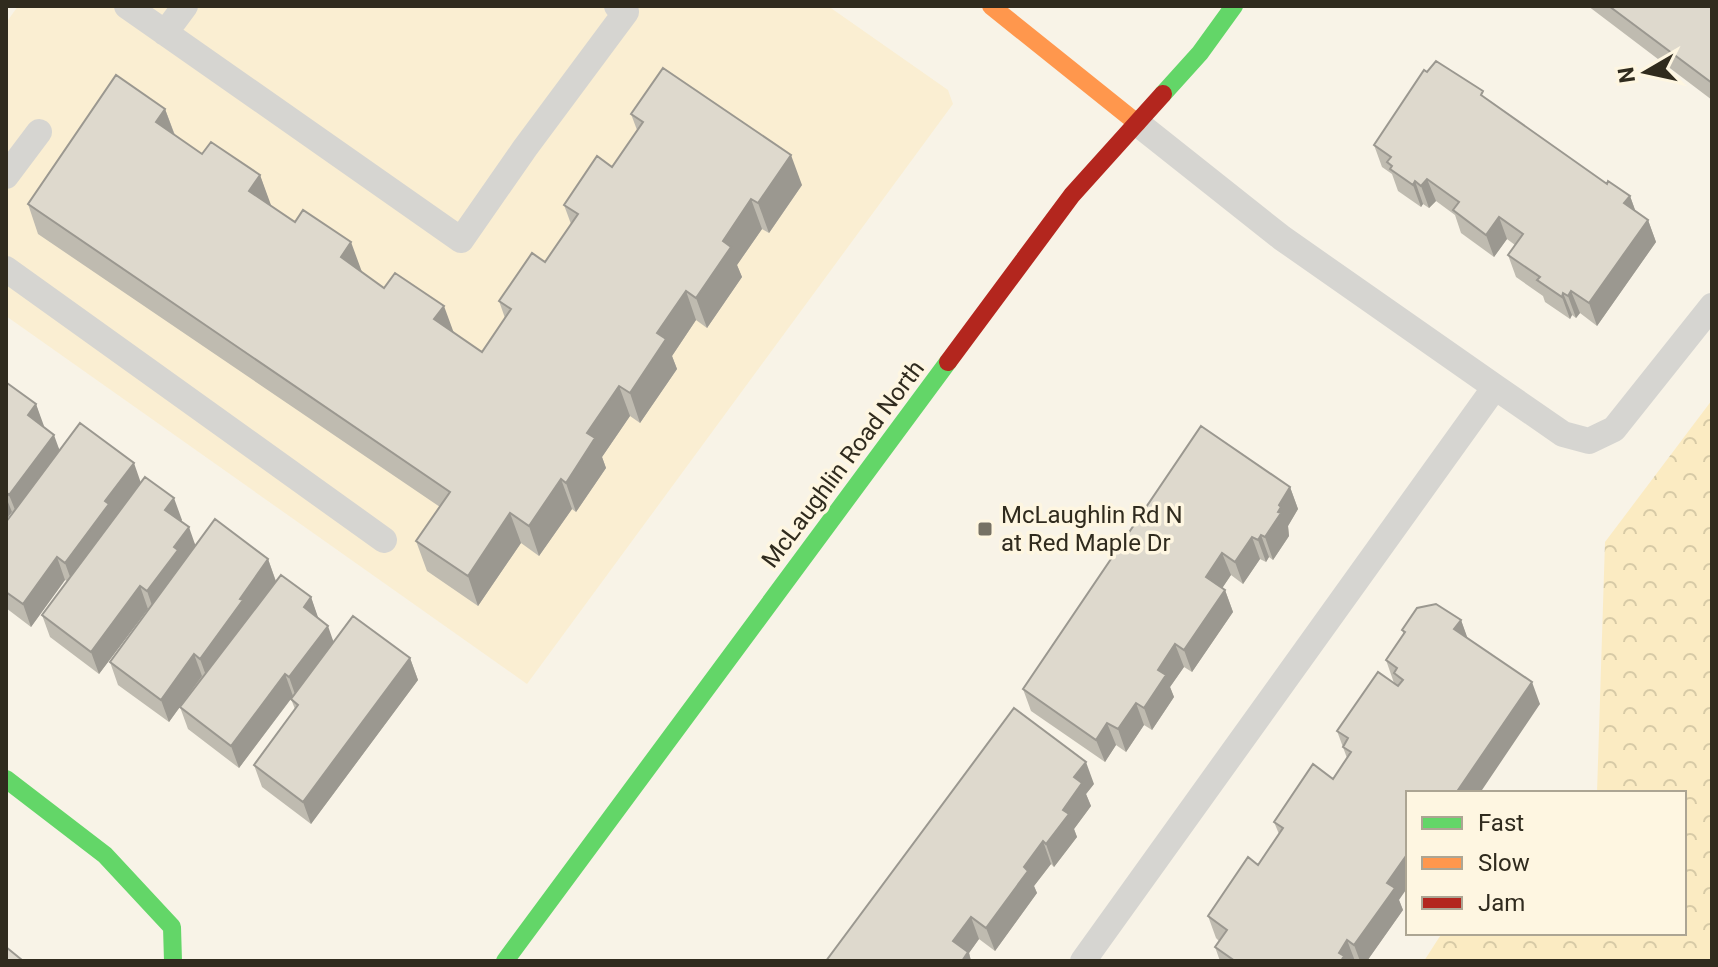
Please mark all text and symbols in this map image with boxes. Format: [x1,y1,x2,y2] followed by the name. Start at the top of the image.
[1606,32,1686,112] north arrow
[1613,65,1640,85] text: N
[756,355,930,573] street label: McLaughlin Road North
[1001,501,1183,557] place label: McLaughlin Rd N at Red Maple Dr
[976,520,994,538] marker: McLaughlin Rd N at Red Maple Dr
[1406,791,1686,935] legend
[1478,809,1524,837] text: Fast
[1478,849,1530,877] text: Slow
[1478,889,1525,917] text: Jam

